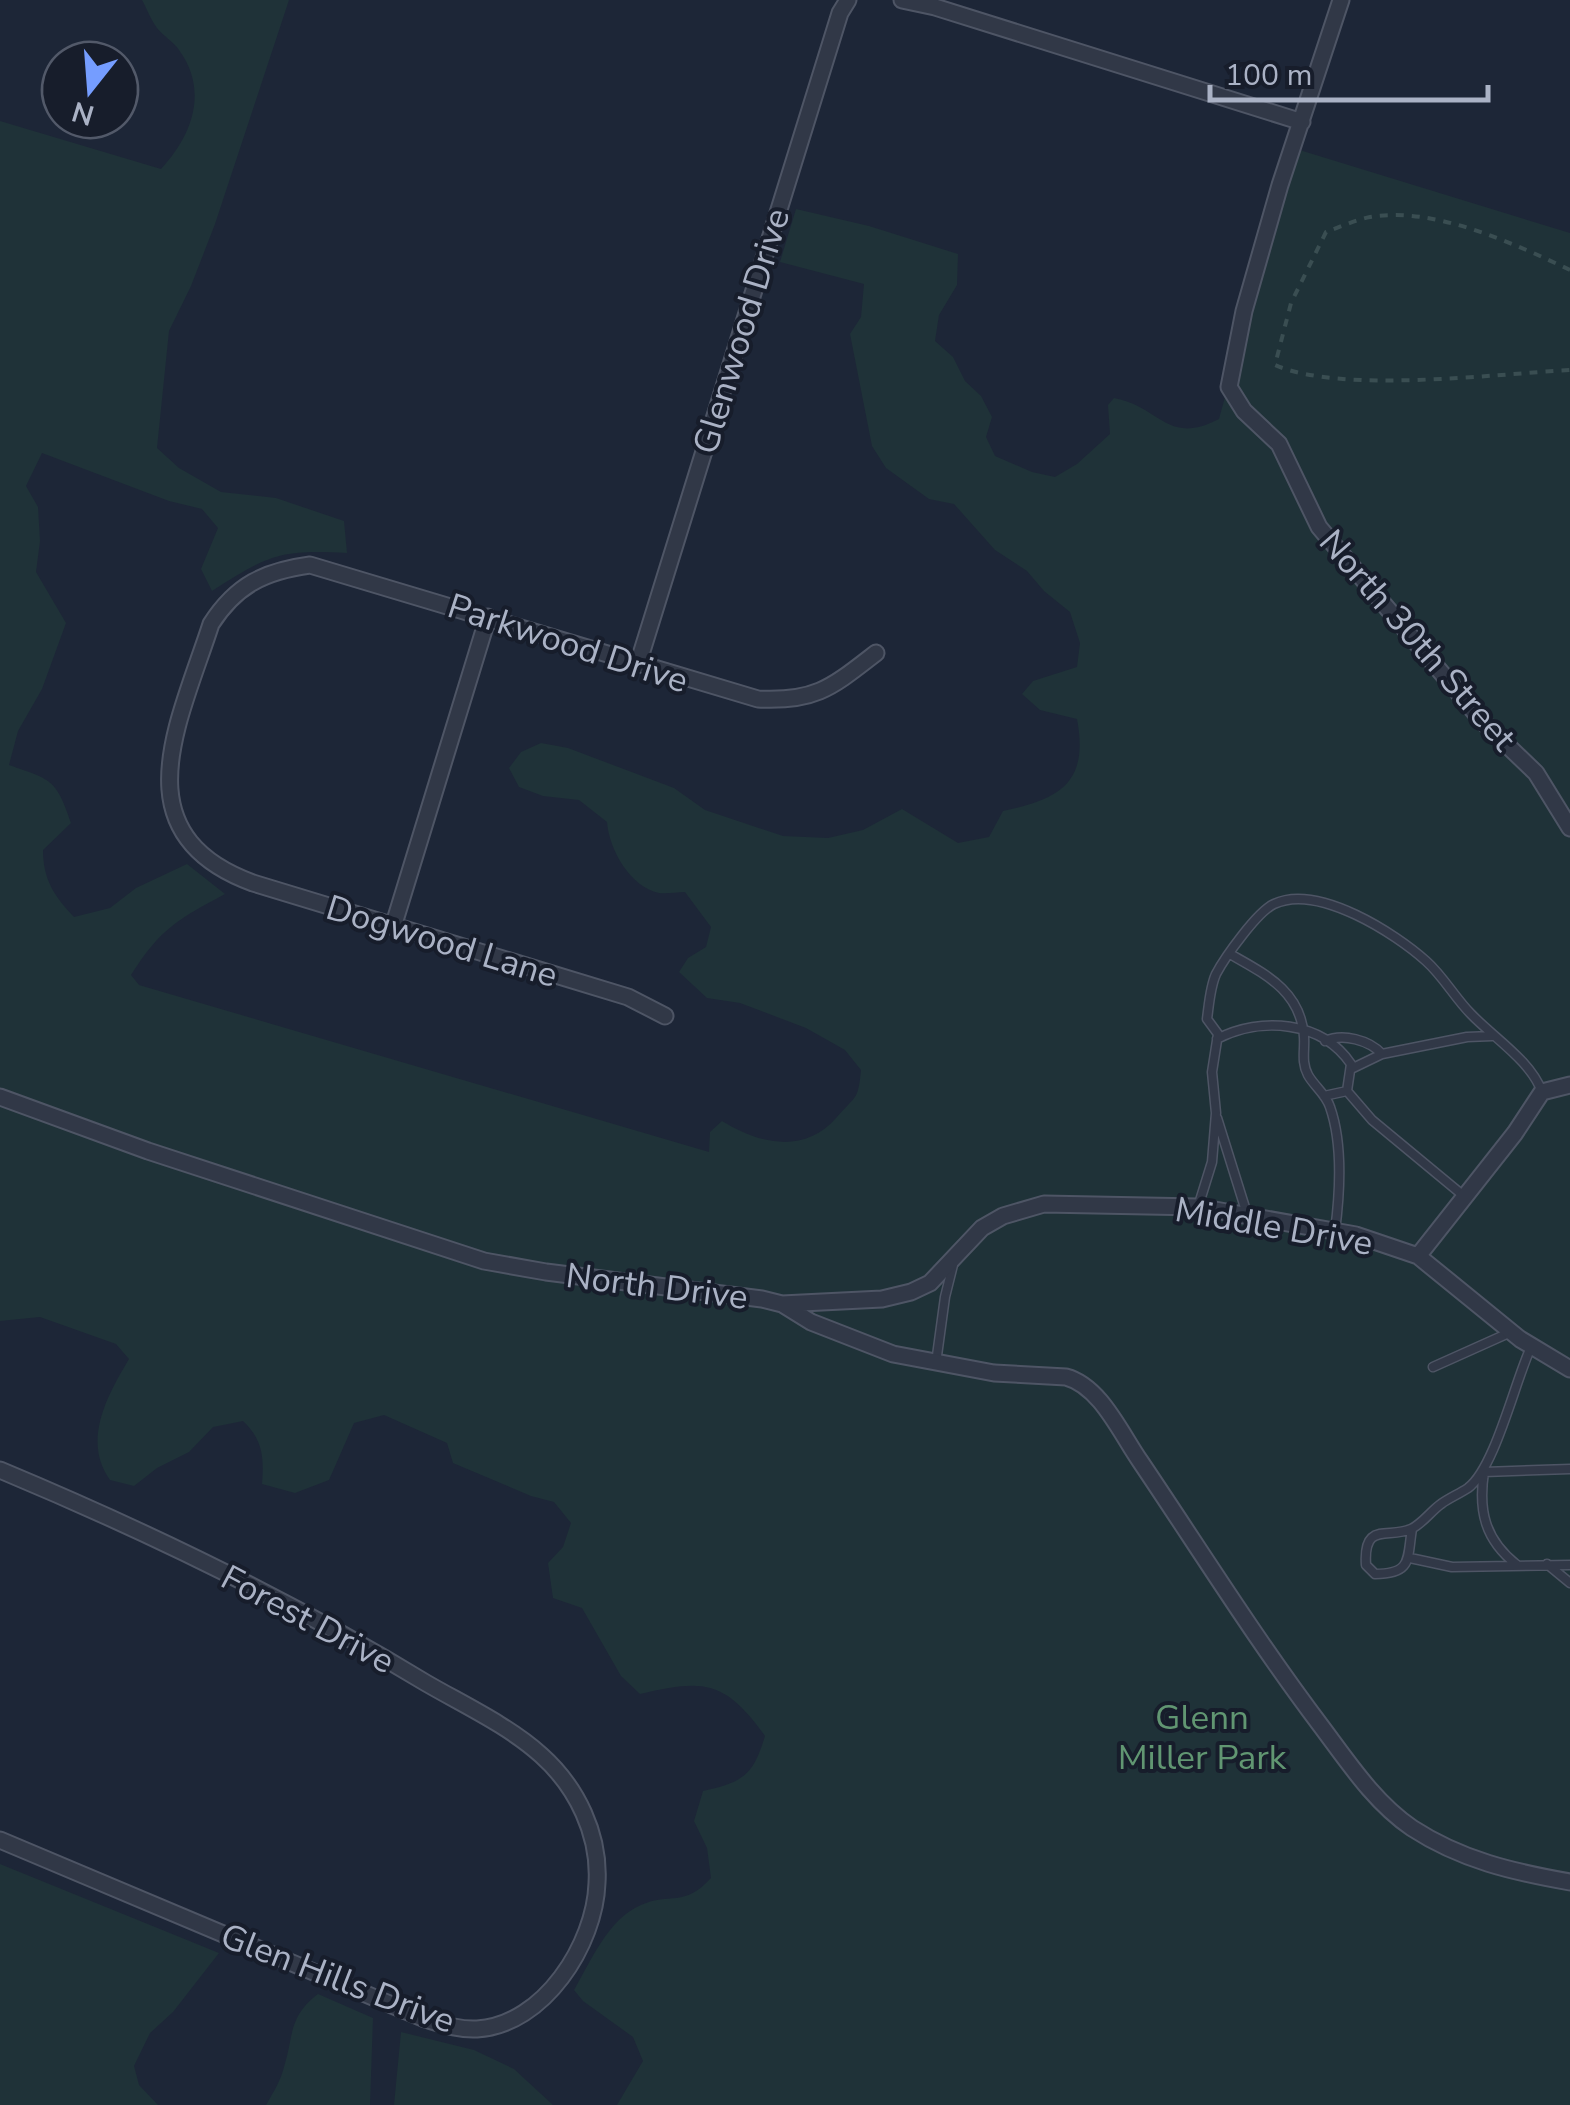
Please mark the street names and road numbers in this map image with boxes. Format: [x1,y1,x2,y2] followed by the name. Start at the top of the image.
[682,203,801,460] street label: Glenwood Drive
[1309,520,1527,761] street label: North 30th Street
[442,583,694,704] street label: Parkwood Drive
[320,884,563,999] street label: Dogwood Lane
[1172,1186,1376,1267] street label: Middle Drive
[563,1252,751,1321] street label: North Drive
[213,1554,403,1685] street label: Forest Drive
[214,1912,462,2045] street label: Glen Hills Drive

